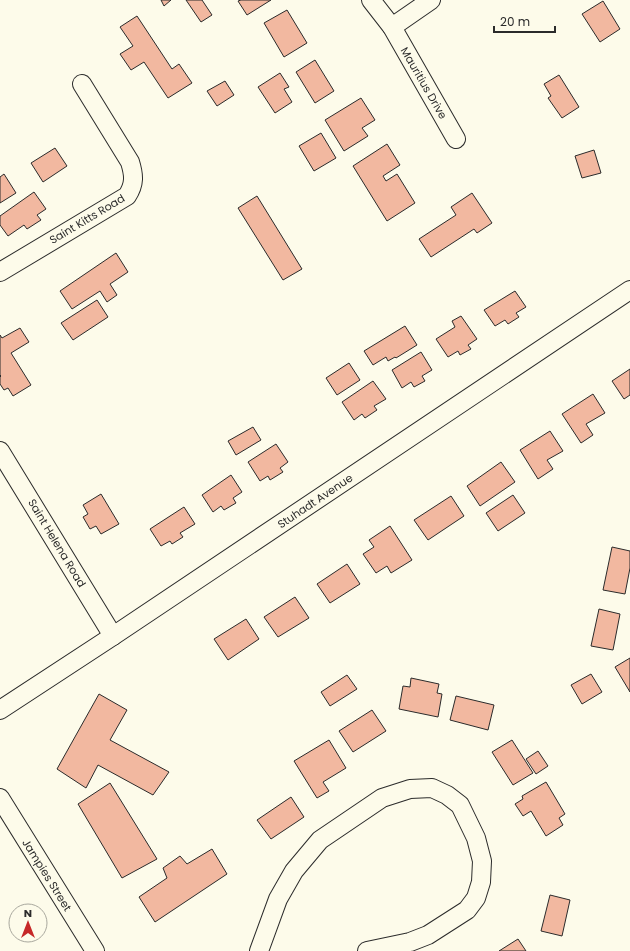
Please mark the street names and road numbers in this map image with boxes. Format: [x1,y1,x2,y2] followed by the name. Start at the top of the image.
[397,44,451,122] street label: Mauritius Drive
[46,190,128,248] street label: Saint Kitts Road
[274,470,356,532] street label: Stuhadt Avenue
[24,496,90,590] street label: Saint Helena Road
[18,836,76,914] street label: Jampies Street

